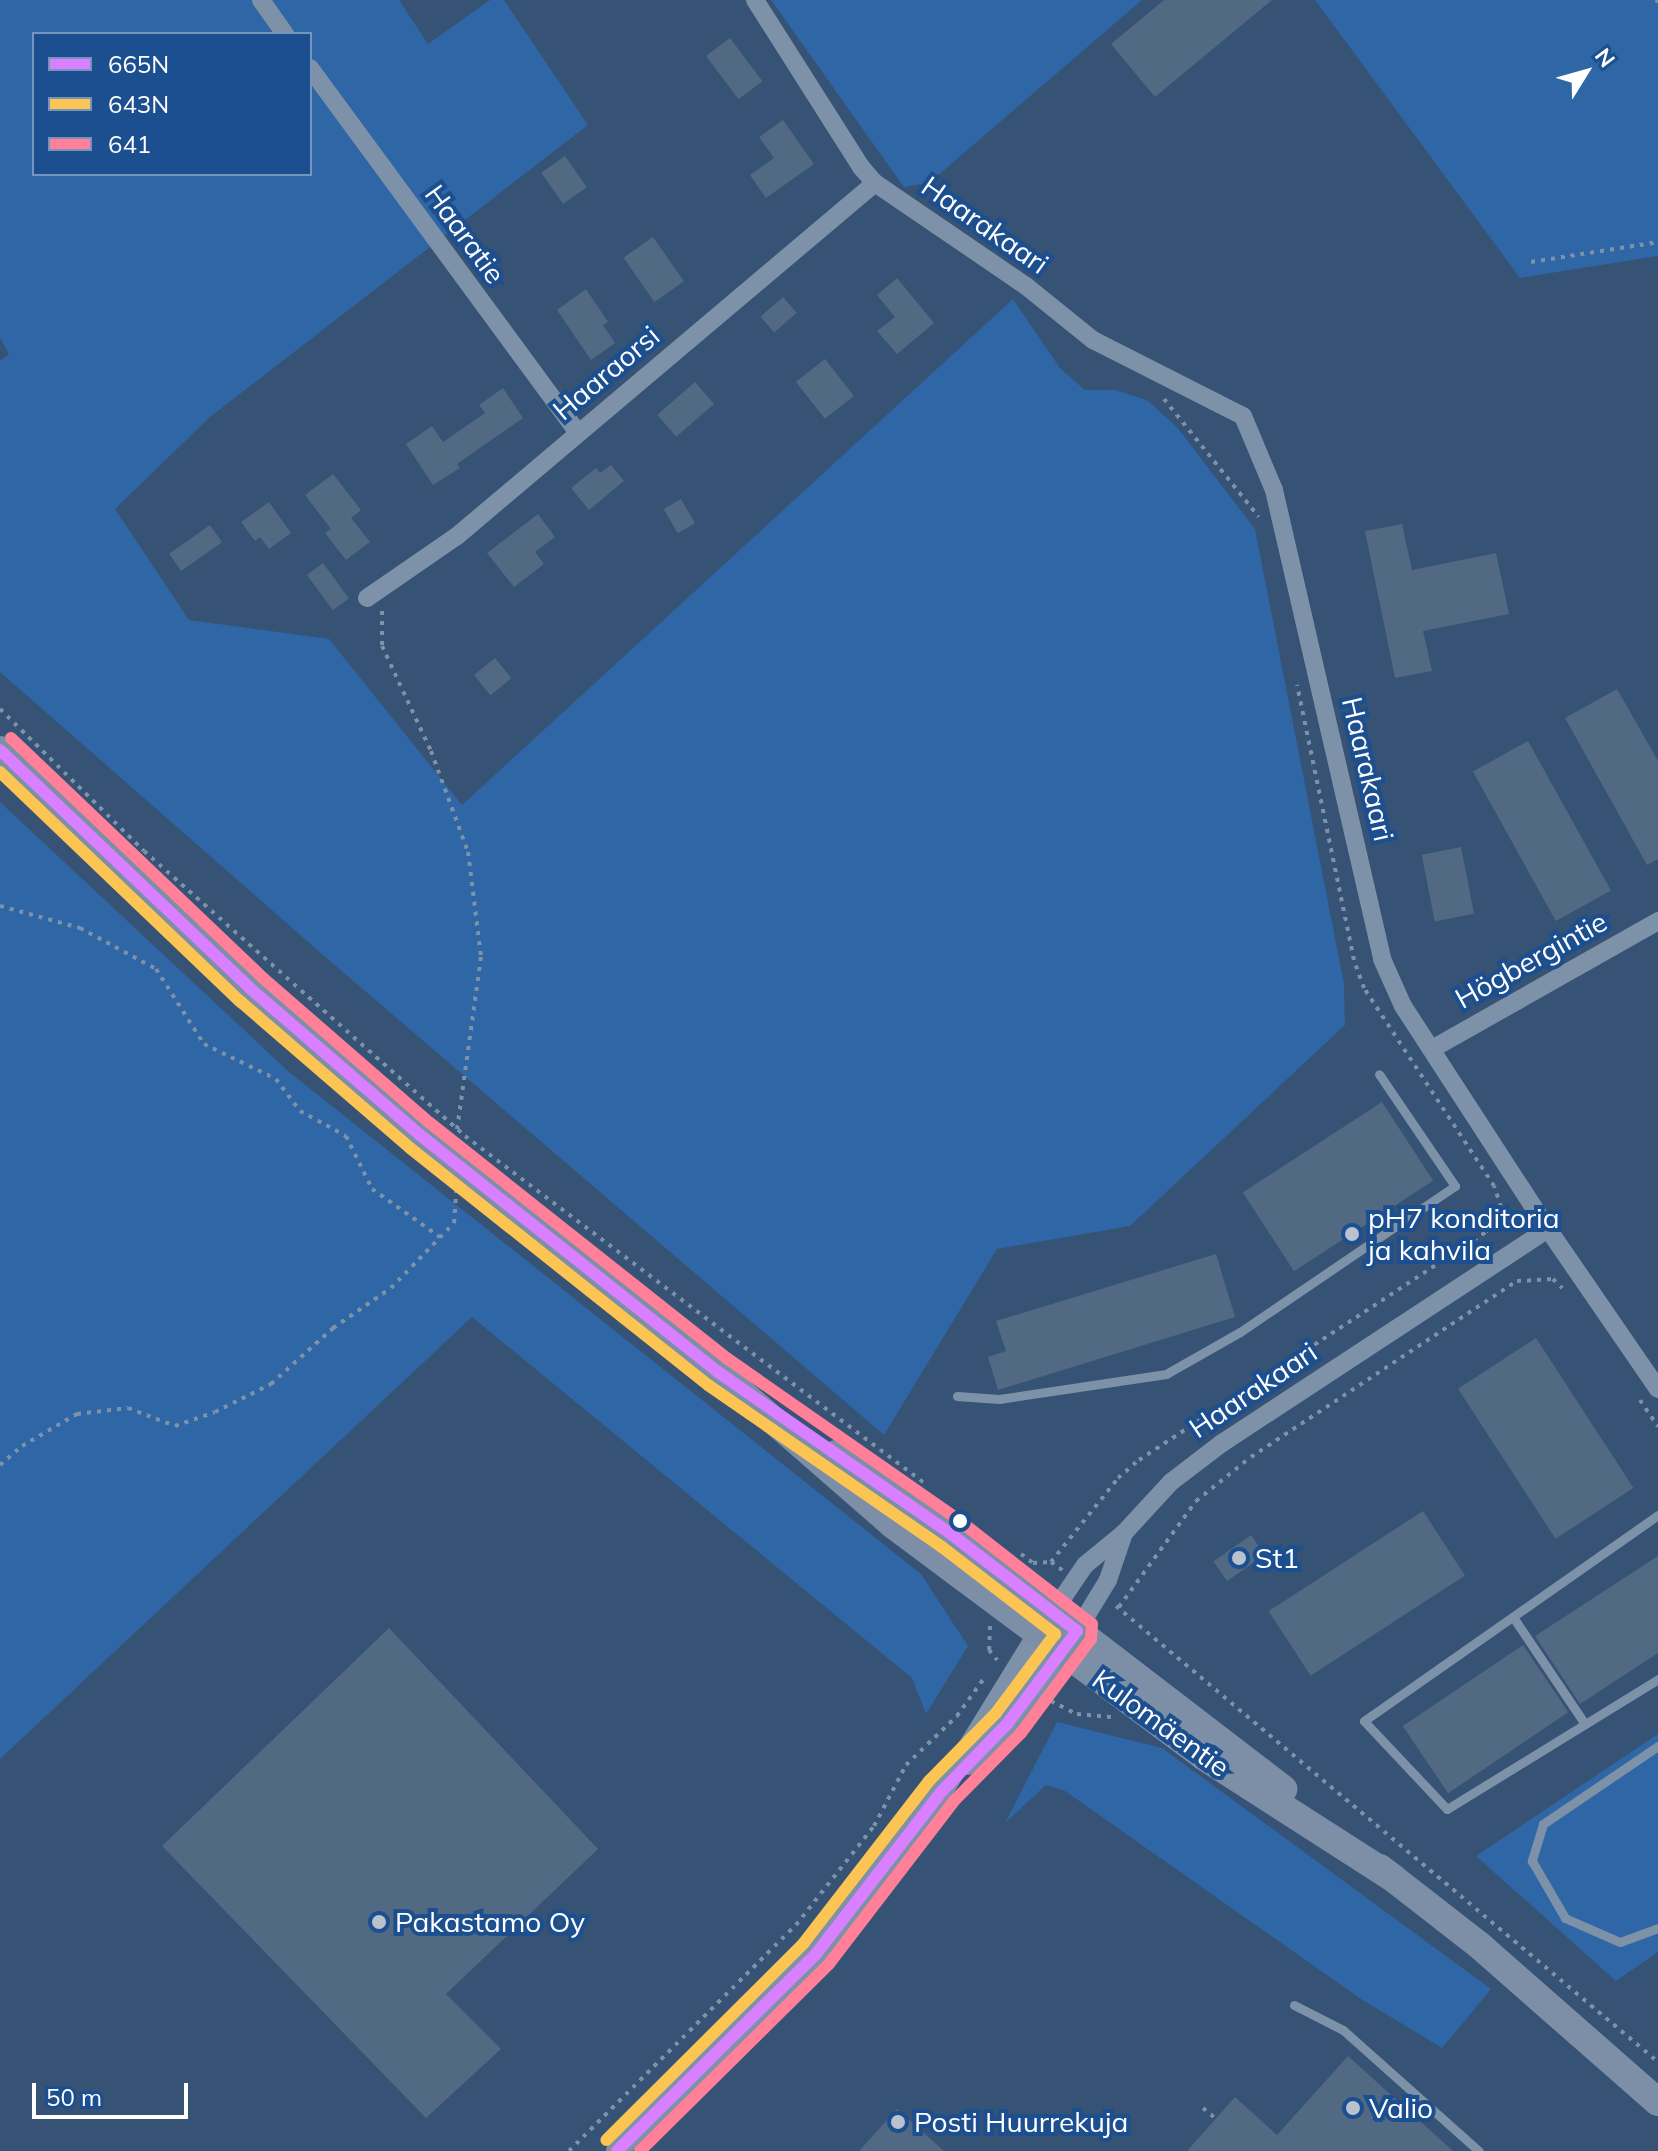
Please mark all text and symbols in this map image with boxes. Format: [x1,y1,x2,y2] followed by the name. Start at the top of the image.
[32,32,312,176] legend
[1546,32,1626,112] north arrow
[1589,42,1621,73] text: N
[108,49,169,79] text: 665N
[108,89,169,119] text: 643N
[108,129,151,159] text: 641
[915,169,1055,281] street label: Haarakaari
[418,178,512,290] street label: Haaratie
[546,319,666,427] street label: Haaraorsi
[1335,694,1401,844] street label: Haarakaari
[1449,905,1613,1015] street label: Högbergintie
[1368,1201,1560,1267] place label: pH7 konditoria ja kahvila
[1343,1225,1361,1243] marker: pH7 konditoria ja kahvila
[1183,1335,1323,1445] street label: Haarakaari
[952,1513,968,1529] unlabelled marker
[1255,1541,1299,1575] place label: St1
[1230,1549,1248,1567] marker: St1
[1086,1662,1236,1784] street label: Kulomäentie
[395,1905,585,1939] place label: Pakastamo Oy
[370,1913,388,1931] marker: Pakastamo Oy
[36,2067,192,2117] scale bar
[46,2082,102,2112] text: 50 m
[1369,2091,1433,2125] place label: Valio
[1344,2099,1362,2117] marker: Valio
[914,2105,1128,2139] place label: Posti Huurrekuja
[889,2113,907,2131] marker: Posti Huurrekuja

